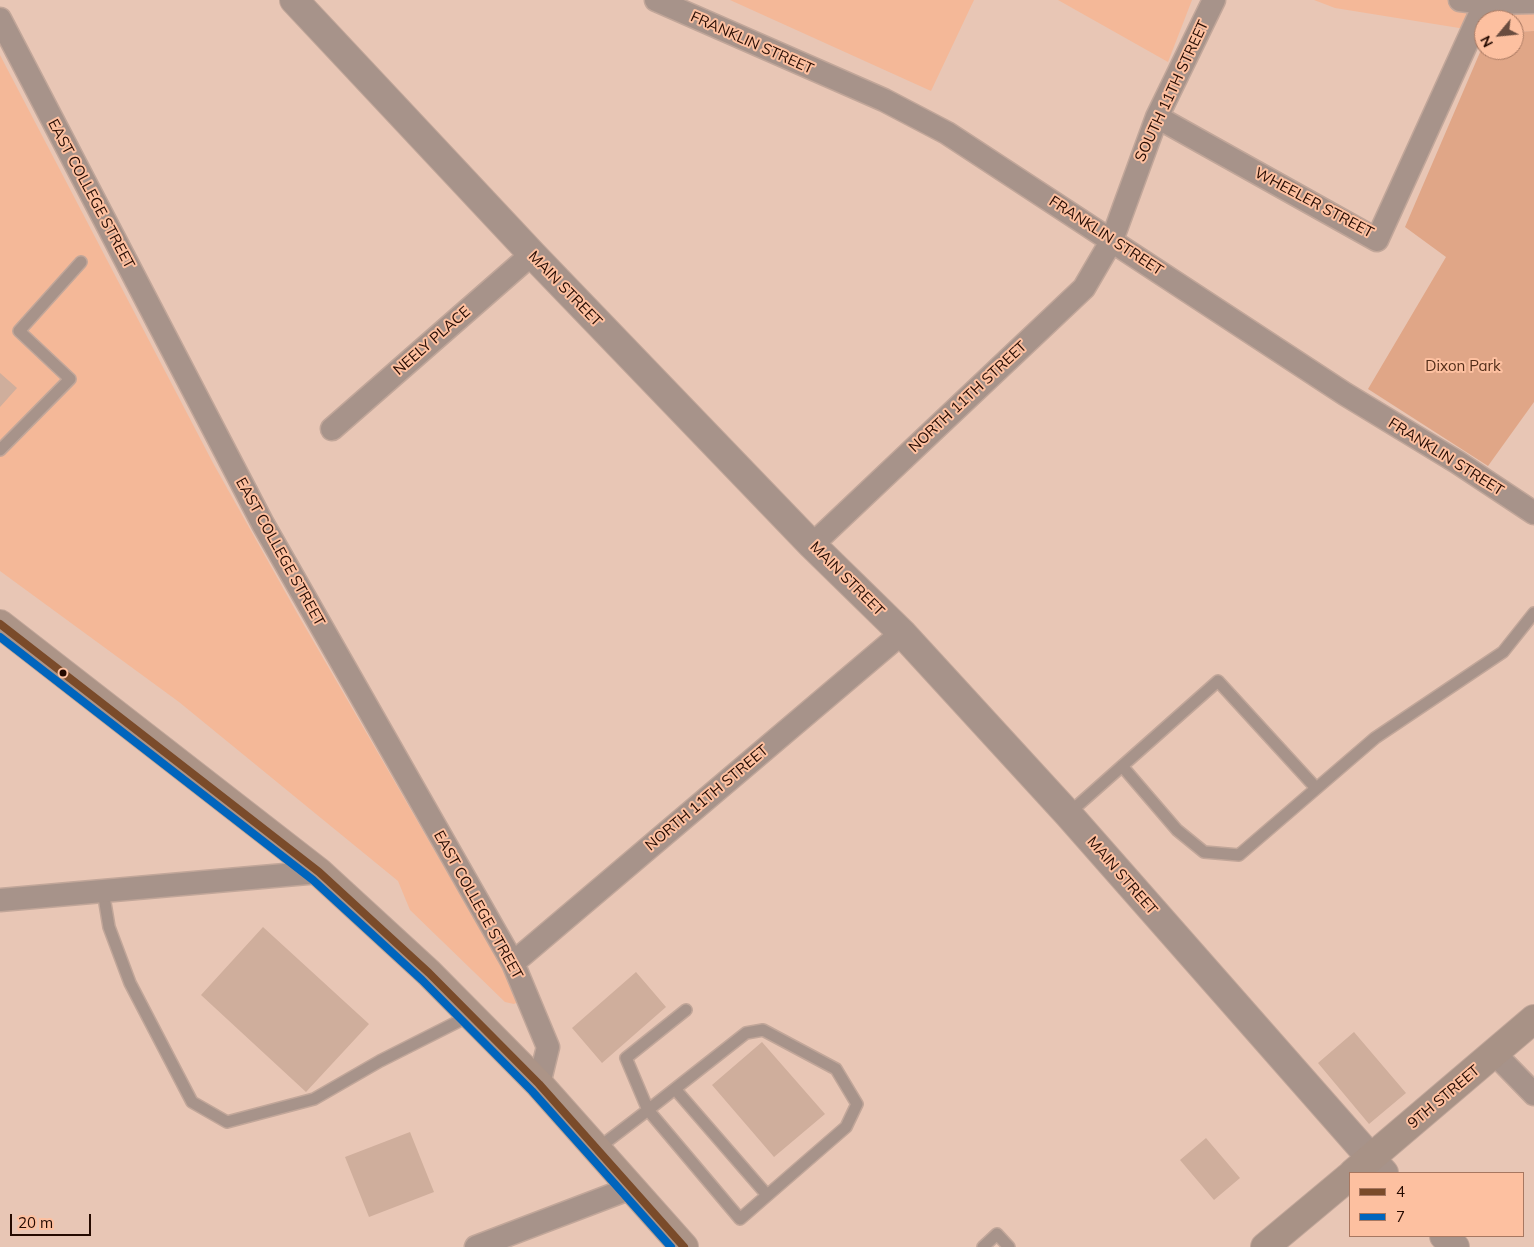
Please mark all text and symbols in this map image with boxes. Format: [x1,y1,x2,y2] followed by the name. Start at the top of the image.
[688,8,816,78] street label: FRANKLIN STREET
[1474,10,1524,60] north arrow
[1131,17,1213,165] street label: SOUTH 11TH STREET
[1476,33,1497,50] text: N
[44,116,138,272] street label: EAST COLLEGE STREET
[1251,164,1377,242] street label: WHEELER STREET
[1045,192,1167,280] street label: FRANKLIN STREET
[524,248,606,330] street label: MAIN STREET
[390,303,474,379] street label: NEELY PLACE
[905,338,1031,456] street label: NORTH 11TH STREET
[1425,357,1501,375] park label: Dixon Park
[1385,414,1507,500] street label: FRANKLIN STREET
[232,475,328,629] street label: EAST COLLEGE STREET
[806,538,888,620] street label: MAIN STREET
[58,668,68,678] unlabelled marker
[642,741,772,855] street label: NORTH 11TH STREET
[430,828,526,982] street label: EAST COLLEGE STREET
[1083,833,1161,919] street label: MAIN STREET
[1404,1062,1484,1132] street label: 9TH STREET
[1349,1172,1524,1237] legend
[1396,1182,1405,1201] text: 4
[12,1204,94,1236] scale bar
[1396,1207,1405,1226] text: 7
[18,1213,53,1232] text: 20 m

